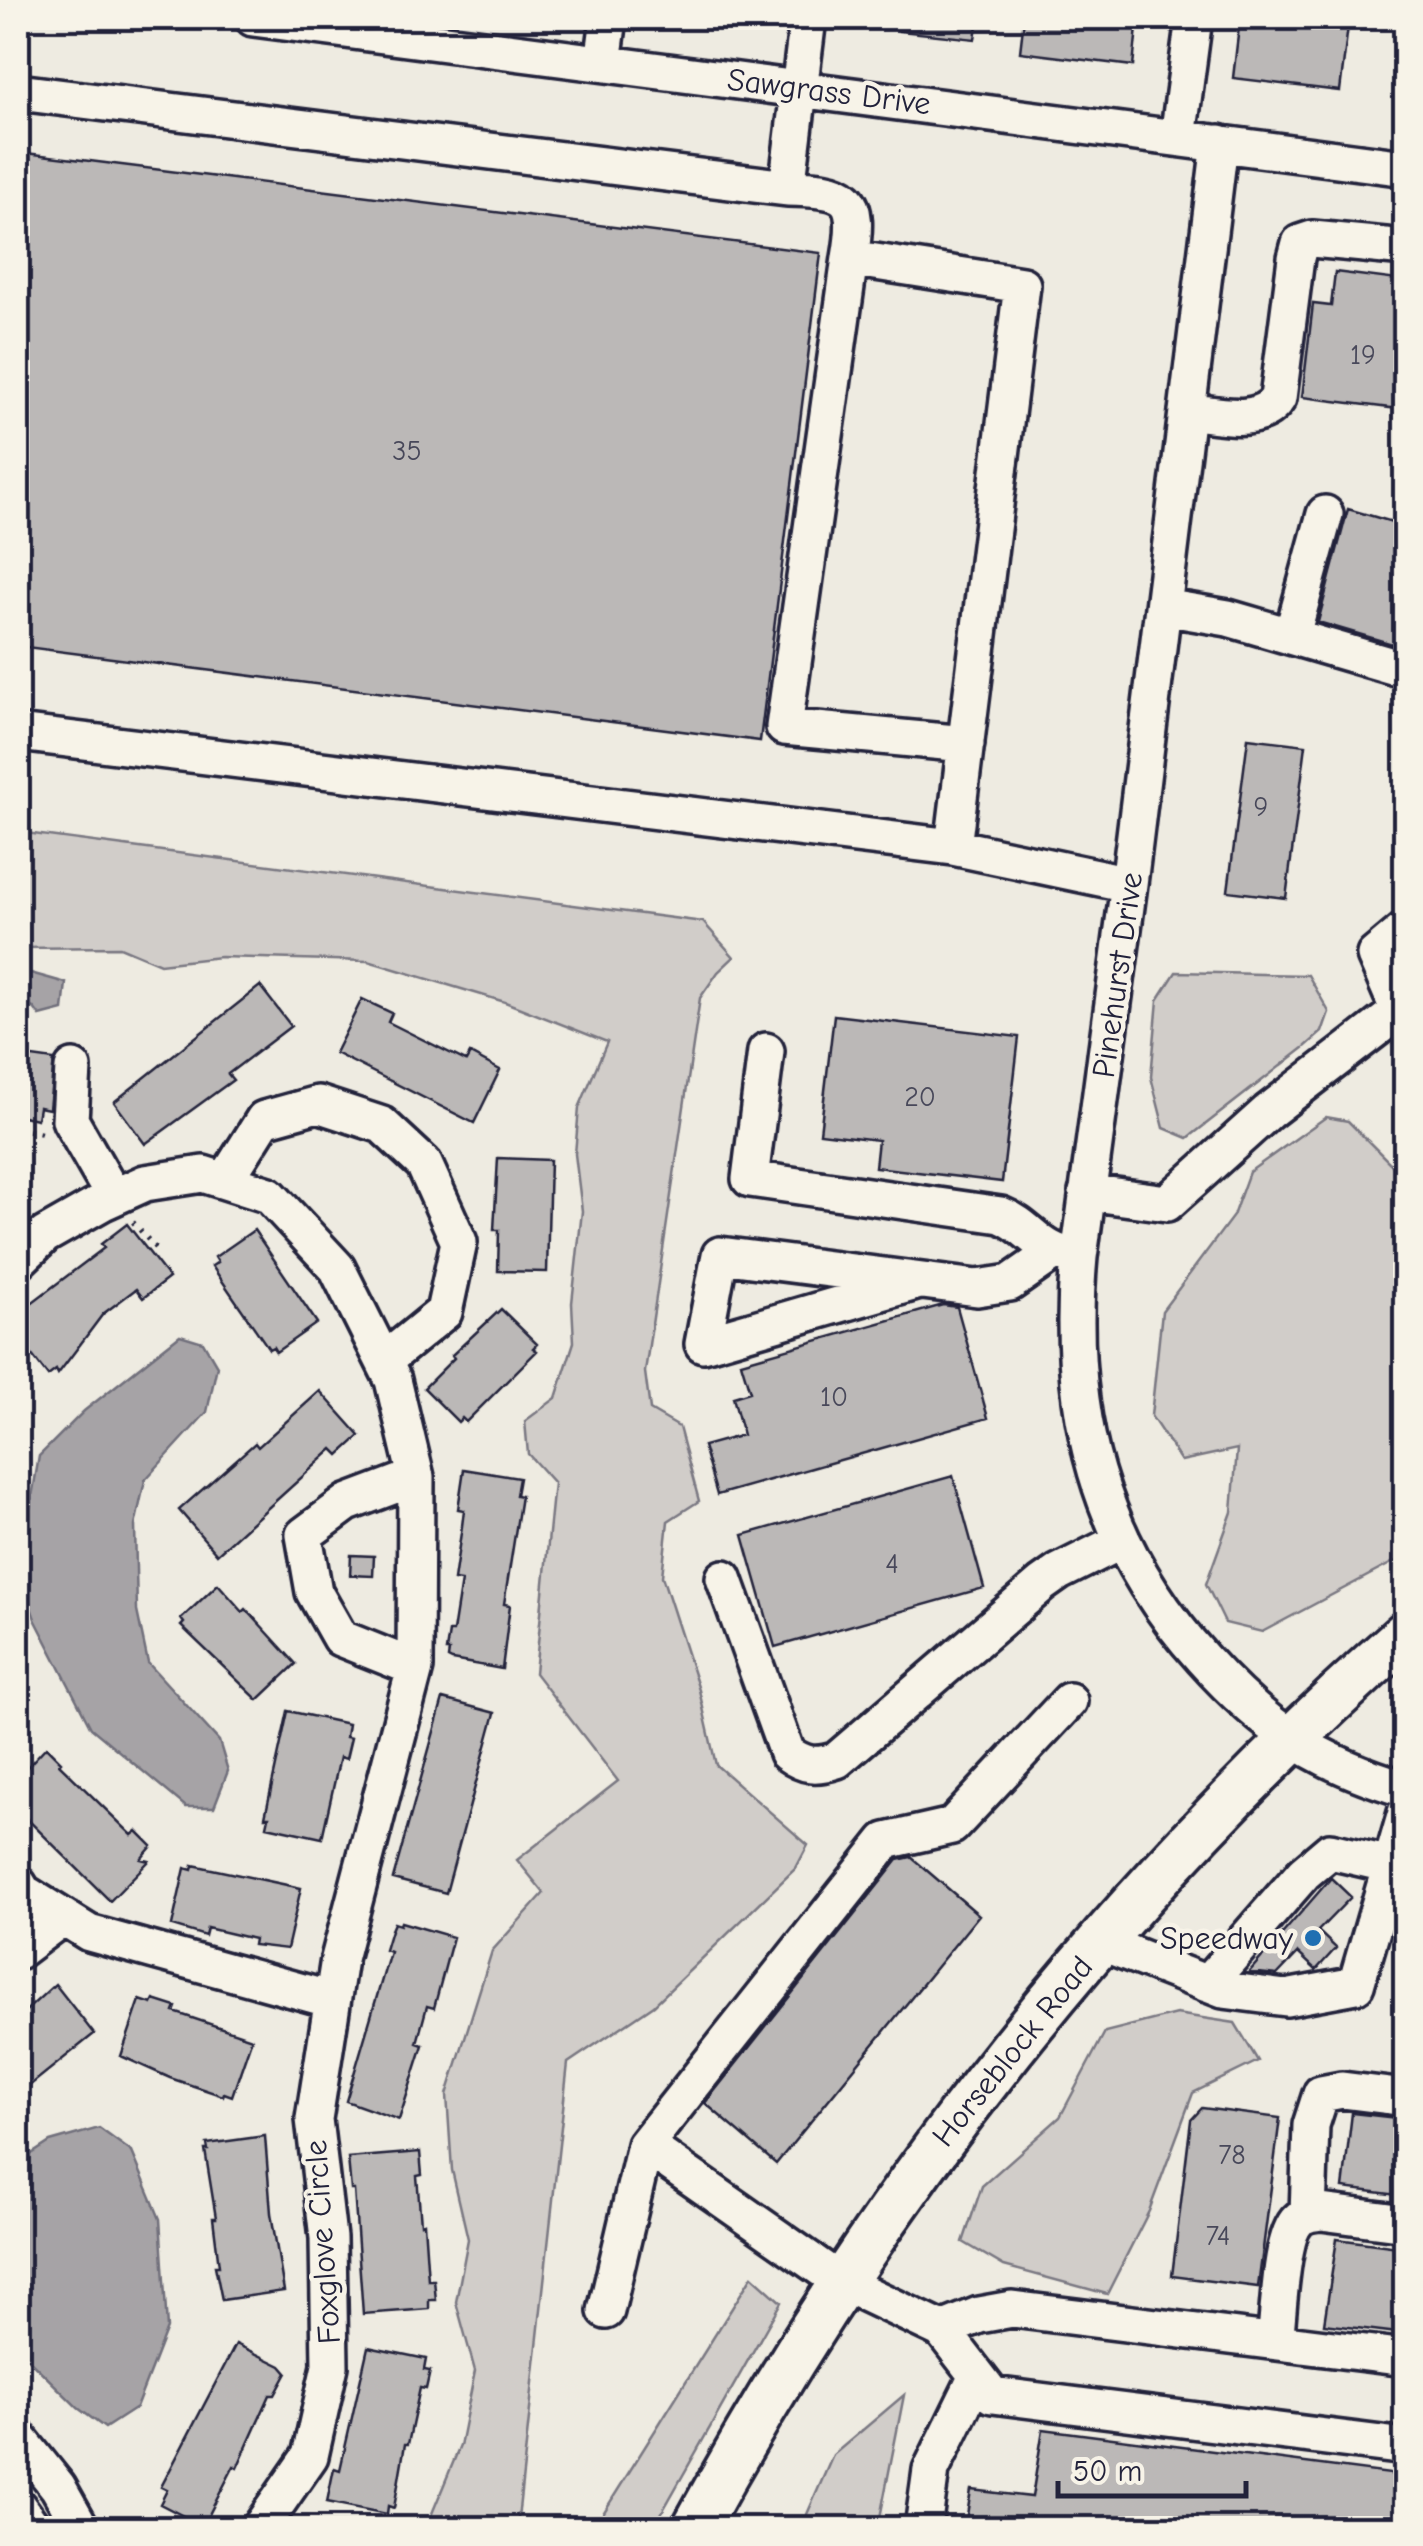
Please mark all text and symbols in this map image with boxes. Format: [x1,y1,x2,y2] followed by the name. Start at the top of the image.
[725,61,933,122] street label: Sawgrass Drive
[1350,339,1376,371] house number: 19
[392,435,422,467] house number: 35
[1254,791,1268,823] house number: 9
[1085,870,1150,1080] street label: Pinehurst Drive
[904,1081,936,1113] house number: 20
[820,1381,848,1413] house number: 10
[885,1548,899,1580] house number: 4
[1160,1920,1294,1957] place label: Speedway
[1302,1927,1324,1949] marker: Speedway
[924,1949,1100,2154] street label: Horseblock Road
[297,2139,348,2345] street label: Foxglove Circle
[1218,2139,1246,2171] house number: 78
[1206,2220,1230,2252] house number: 74
[1058,2436,1246,2498] scale bar
[1073,2454,1142,2489] text: 50 m

